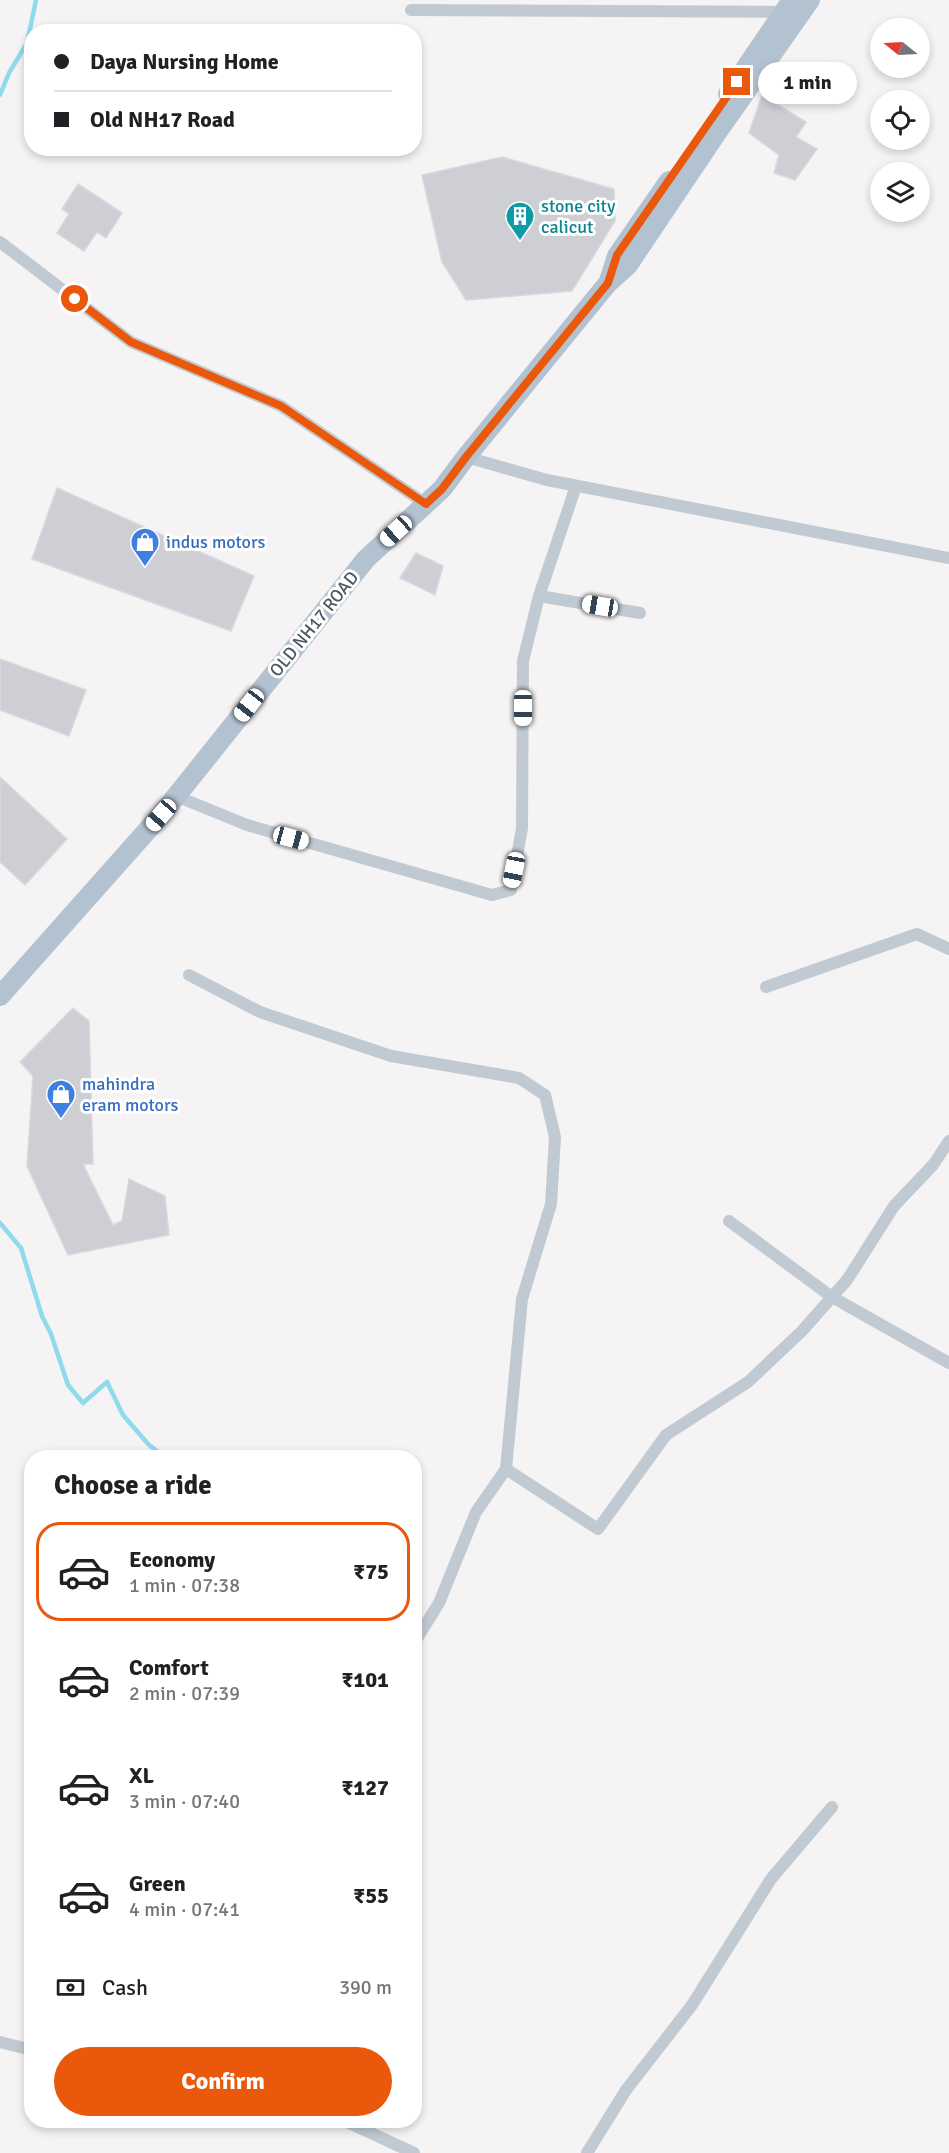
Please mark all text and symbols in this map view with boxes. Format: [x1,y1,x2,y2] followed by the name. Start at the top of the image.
[870,18,930,78] north arrow
[870,18,930,222] map controls
[90,48,279,75] text: Daya Nursing Home
[758,61,857,103] callout: 1 min
[723,68,750,95] route end
[783,70,832,95] text: 1 min
[870,90,930,150] button: locate
[90,106,235,133] text: Old NH17 Road
[870,162,930,222] button: layers
[541,195,616,238] place label: stone city calicut
[504,200,536,242] building icon: stone city calicut
[61,285,88,312] route start
[377,512,415,550] car
[129,526,161,568] shop icon: indus motors
[166,531,266,553] place label: indus motors
[265,567,363,681] street label: OLD NH17 ROAD
[581,594,619,618] car
[231,685,267,725] car
[514,690,532,726] car
[142,796,180,834] car
[271,825,311,851] car
[502,851,526,889] car
[82,1073,179,1116] place label: mahindra eram motors
[45,1078,77,1120] shop icon: mahindra eram motors
[54,1469,212,1502] text: Choose a ride
[57,1545,111,1599] icon: car
[129,1546,215,1573] text: Economy
[353,1558,389,1585] text: ₹75
[129,1573,240,1598] text: 1 min · 07:38
[57,1653,111,1707] icon: car
[129,1654,209,1681] text: Comfort
[341,1666,389,1693] text: ₹101
[129,1681,240,1706] text: 2 min · 07:39
[57,1761,111,1815] icon: car
[129,1762,154,1789] text: XL
[341,1774,389,1801] text: ₹127
[129,1789,240,1814] text: 3 min · 07:40
[57,1869,111,1923] icon: car
[129,1870,186,1897] text: Green
[353,1882,389,1909] text: ₹55
[129,1897,240,1922] text: 4 min · 07:41
[54,1971,87,2004] icon: cash
[102,1974,148,2001] text: Cash
[339,1975,392,2000] text: 390 m
[54,2047,392,2116] button: Confirm

